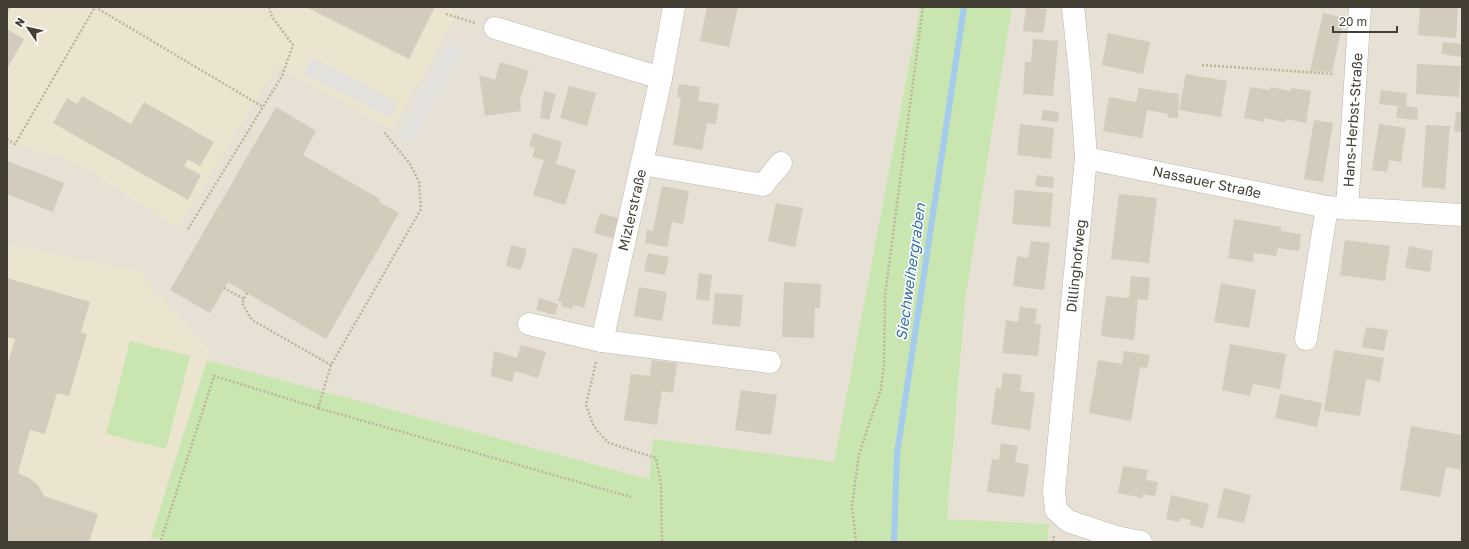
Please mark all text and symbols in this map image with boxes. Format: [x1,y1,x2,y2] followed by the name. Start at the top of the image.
[8,8,48,48] north arrow
[1333,8,1397,34] scale bar
[1339,14,1367,29] text: 20 m
[12,15,27,29] text: N
[1339,52,1366,188] street label: Hans-Herbst-Straße
[1151,162,1263,201] street label: Nassauer Straße
[614,167,649,252] street label: Mizlerstraße
[891,201,930,342] water label: Siechweihergraben
[1062,218,1089,313] street label: Dillinghofweg

